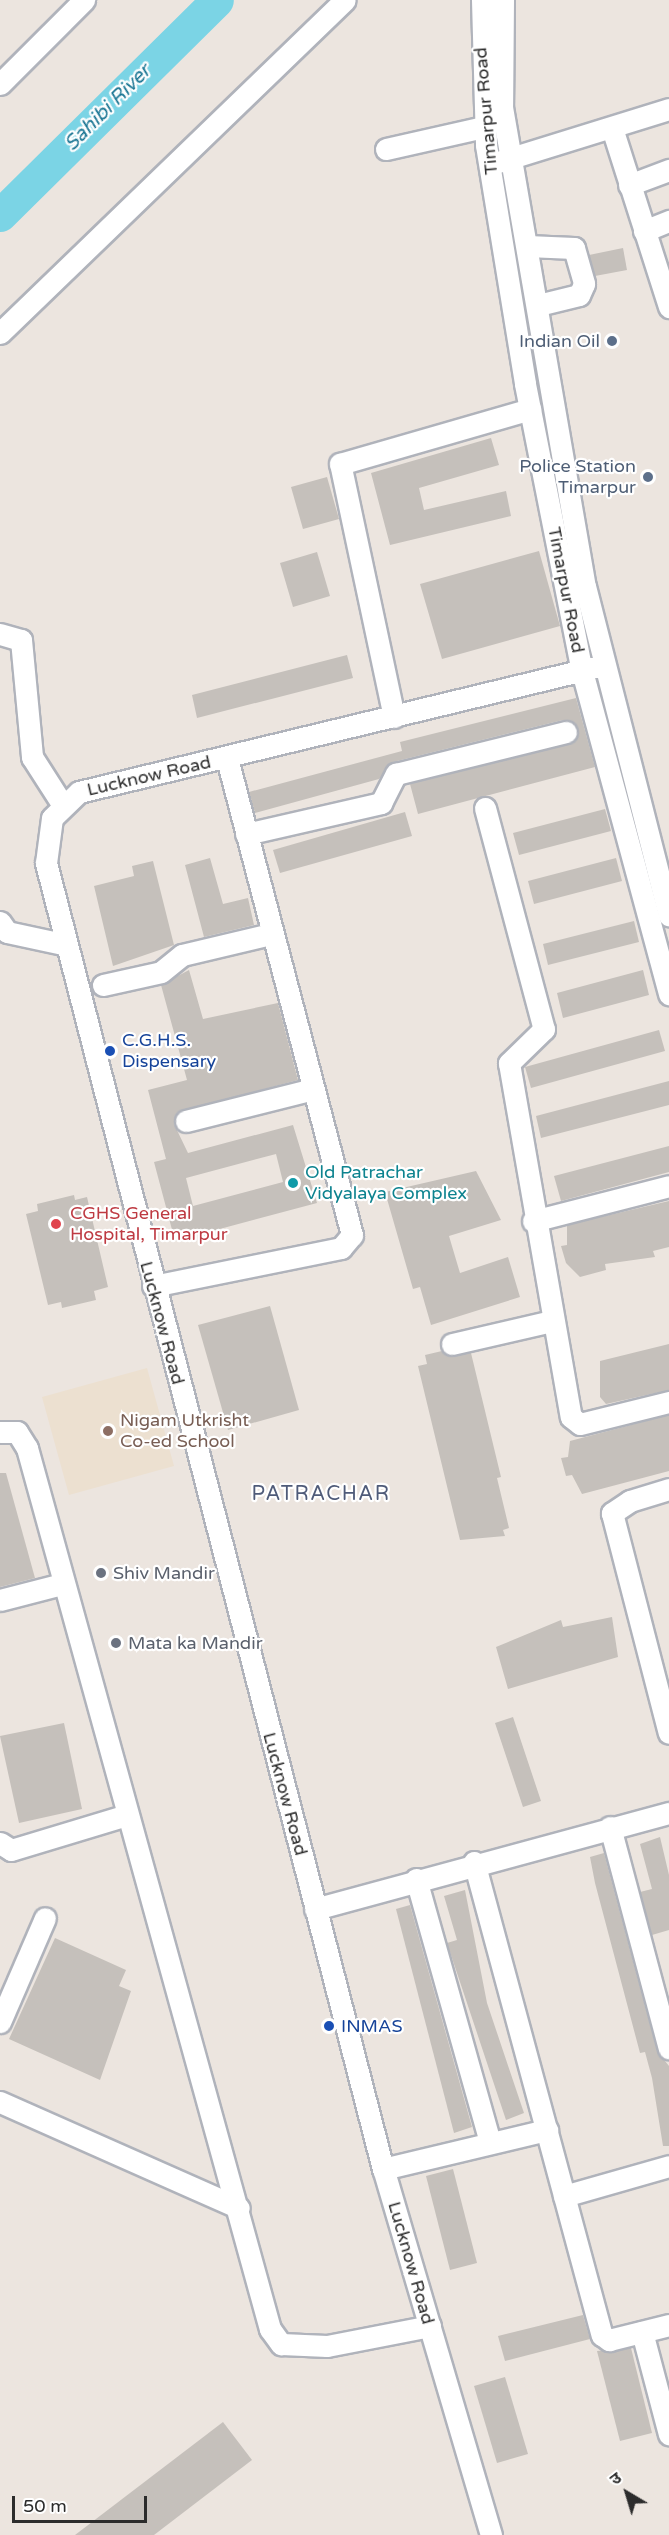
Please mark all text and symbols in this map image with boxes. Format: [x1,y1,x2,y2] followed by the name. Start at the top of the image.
[470,46,502,176] street label: Timarpur Road
[60,60,156,156] water label: Sahibi River
[519,330,600,352] place label: Indian Oil
[605,334,619,348] marker: Indian Oil
[519,456,636,498] place label: Police Station Timarpur
[641,470,655,484] marker: Police Station Timarpur
[543,525,589,655] street label: Timarpur Road
[85,751,213,801] street label: Lucknow Road
[122,1030,216,1072] place label: C.G.H.S. Dispensary
[103,1044,117,1058] marker: C.G.H.S. Dispensary
[305,1162,467,1204] place label: Old Patrachar Vidyalaya Complex
[286,1176,300,1190] marker: Old Patrachar Vidyalaya Complex
[70,1203,228,1246] place label: CGHS General Hospital, Timarpur
[47,1215,65,1233] marker: CGHS General Hospital, Timarpur
[135,1259,189,1387] street label: Lucknow Road
[120,1410,249,1452] place label: Nigam Utkrisht Co-ed School
[101,1424,115,1438] marker: Nigam Utkrisht Co-ed School
[252,1482,390,1506] district label: PATRACHAR
[113,1562,215,1584] place label: Shiv Mandir
[94,1566,108,1580] marker: Shiv Mandir
[128,1632,263,1654] place label: Mata ka Mandir
[109,1636,123,1650] marker: Mata ka Mandir
[258,1730,312,1858] street label: Lucknow Road
[341,2015,402,2037] place label: INMAS
[322,2019,336,2033] marker: INMAS
[383,2199,439,2327] street label: Lucknow Road
[597,2463,657,2523] north arrow
[606,2468,626,2490] text: उ
[15,2484,150,2522] scale bar
[23,2495,67,2517] text: 50 m

